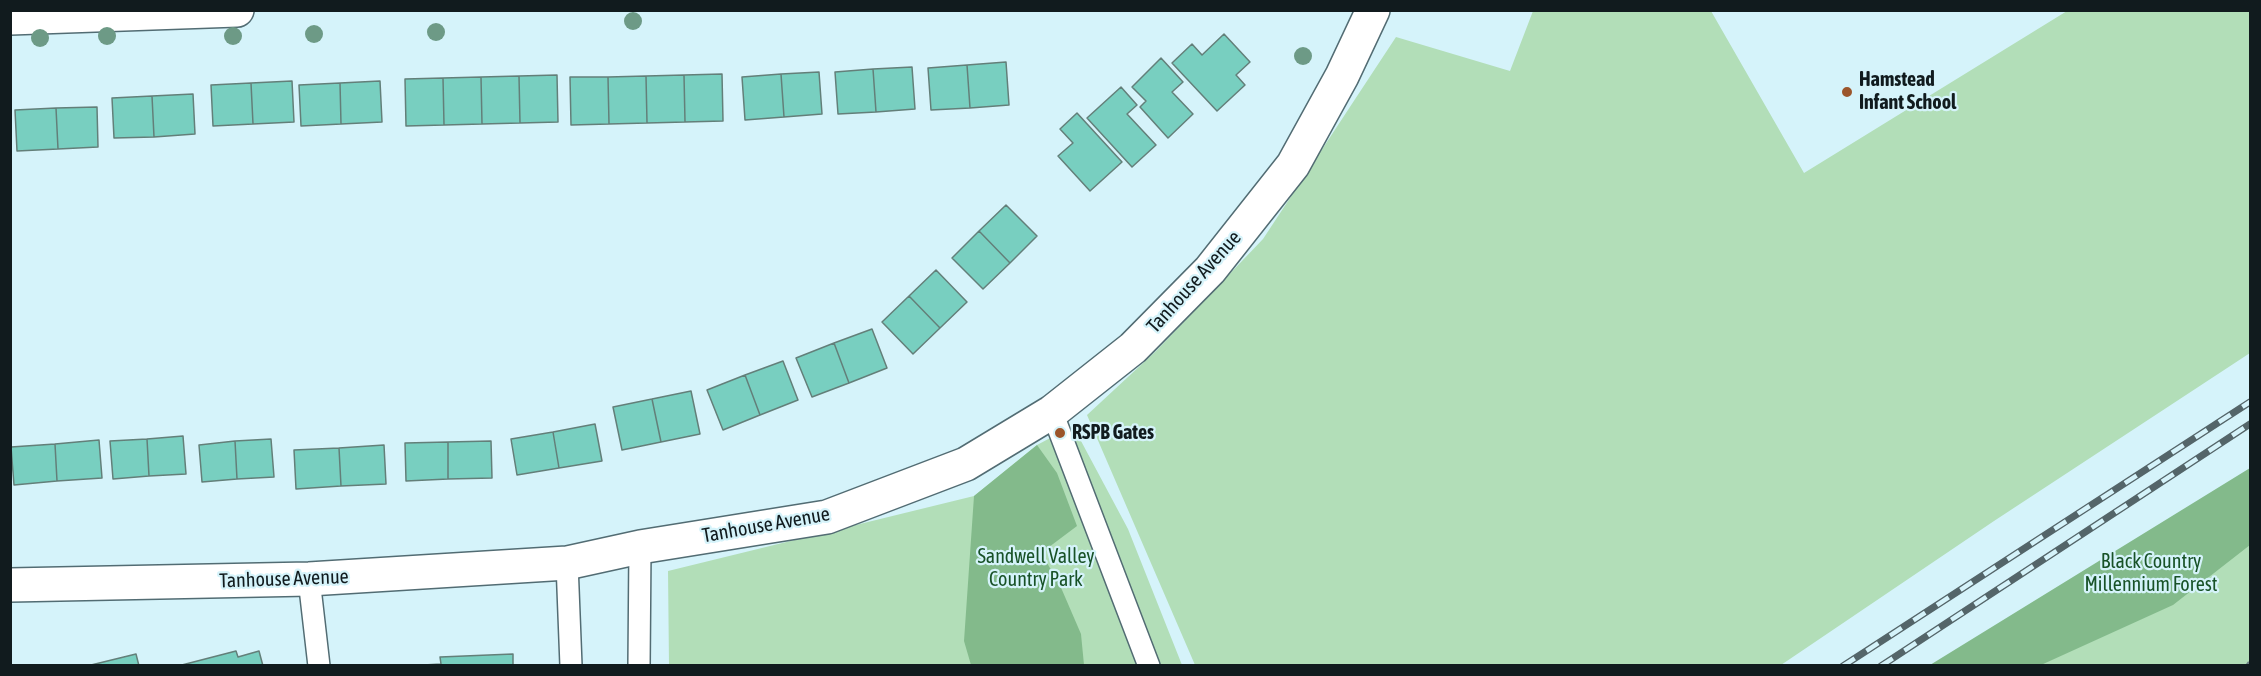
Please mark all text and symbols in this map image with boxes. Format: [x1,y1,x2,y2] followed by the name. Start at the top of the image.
[1859,68,1956,115] place label: Hamstead Infant School
[1840,85,1854,99] marker: Hamstead Infant School
[1142,226,1246,338] street label: Tanhouse Avenue
[1072,421,1154,445] place label: RSPB Gates
[1053,426,1067,440] marker: RSPB Gates
[700,502,832,548] street label: Tanhouse Avenue
[977,545,1095,592] park label: Sandwell Valley Country Park
[2084,550,2218,597] park label: Black Country Millennium Forest
[219,565,349,593] street label: Tanhouse Avenue

